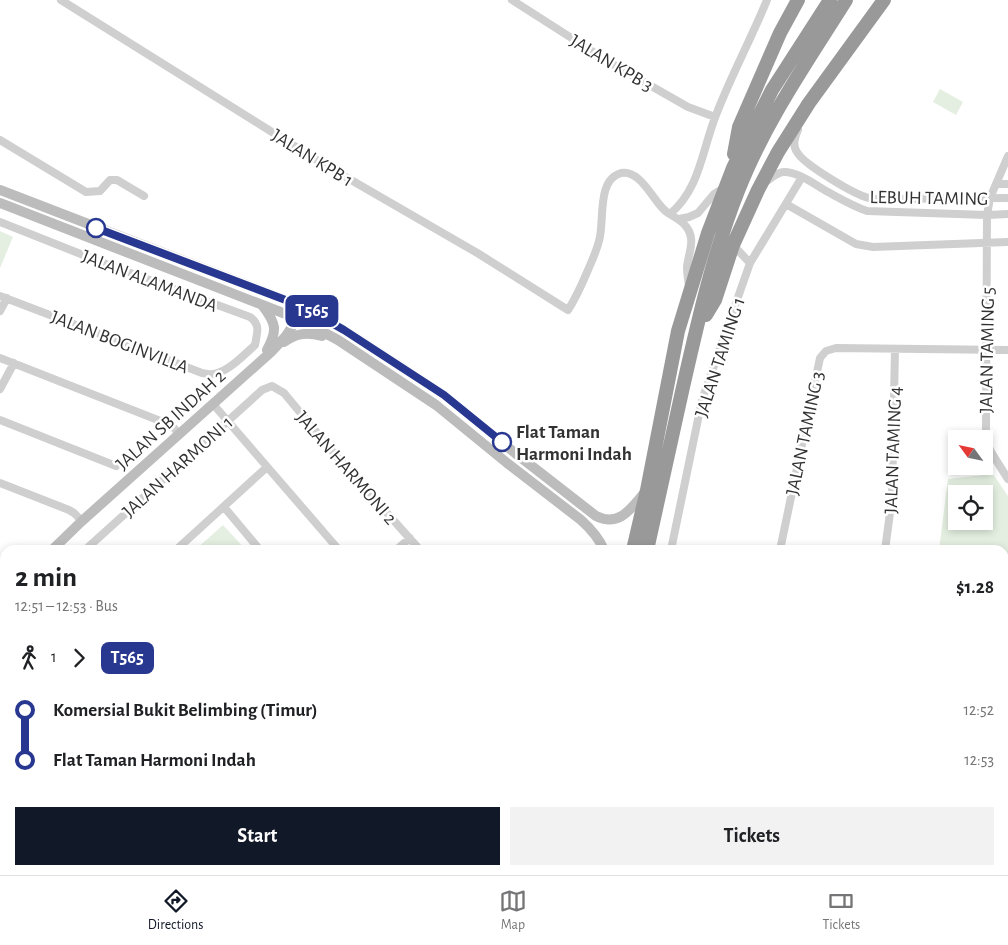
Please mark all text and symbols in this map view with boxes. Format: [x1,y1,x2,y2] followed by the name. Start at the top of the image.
[566,31,656,95] street label: JALAN KPB 3
[268,126,356,191] street label: JALAN KPB 1
[869,188,988,209] street label: LEBUH TAMING
[86,218,106,238] unlabelled marker
[79,247,220,316] street label: JALAN ALAMANDA
[977,287,998,413] street label: JALAN TAMING 5
[277,295,347,327] line badge: T565
[692,295,749,420] street label: JALAN TAMING 1
[295,302,329,320] text: T565
[48,307,191,377] street label: JALAN BOGINVILLA
[113,366,230,474] street label: JALAN SB INDAH 2
[783,370,828,497] street label: JALAN TAMING 3
[882,386,905,514] street label: JALAN TAMING 4
[292,408,400,529] street label: JALAN HARMONI 2
[119,413,237,521] street label: JALAN HARMONI 1
[516,423,632,464] place label: Flat Taman Harmoni Indah
[948,430,992,475] north arrow
[948,430,993,530] map controls
[492,432,512,452] marker: Flat Taman Harmoni Indah
[948,485,993,530] button: locate
[15,564,77,592] text: 2 min
[956,578,994,597] text: $1.28
[15,598,118,614] text: 12:51 – 12:53 · Bus
[15,644,43,672] icon: walk
[65,644,93,672] icon: forward
[51,649,57,665] text: 1
[111,649,144,667] text: T565
[53,701,318,720] text: Komersial Bukit Belimbing (Timur)
[964,702,994,718] text: 12:52
[53,751,256,770] text: Flat Taman Harmoni Indah
[964,752,994,768] text: 12:53
[15,807,500,865] button: Start
[510,807,994,865] button: Tickets
[148,887,204,934] tab: Directions
[499,887,527,934] tab: Map
[822,887,860,934] tab: Tickets

